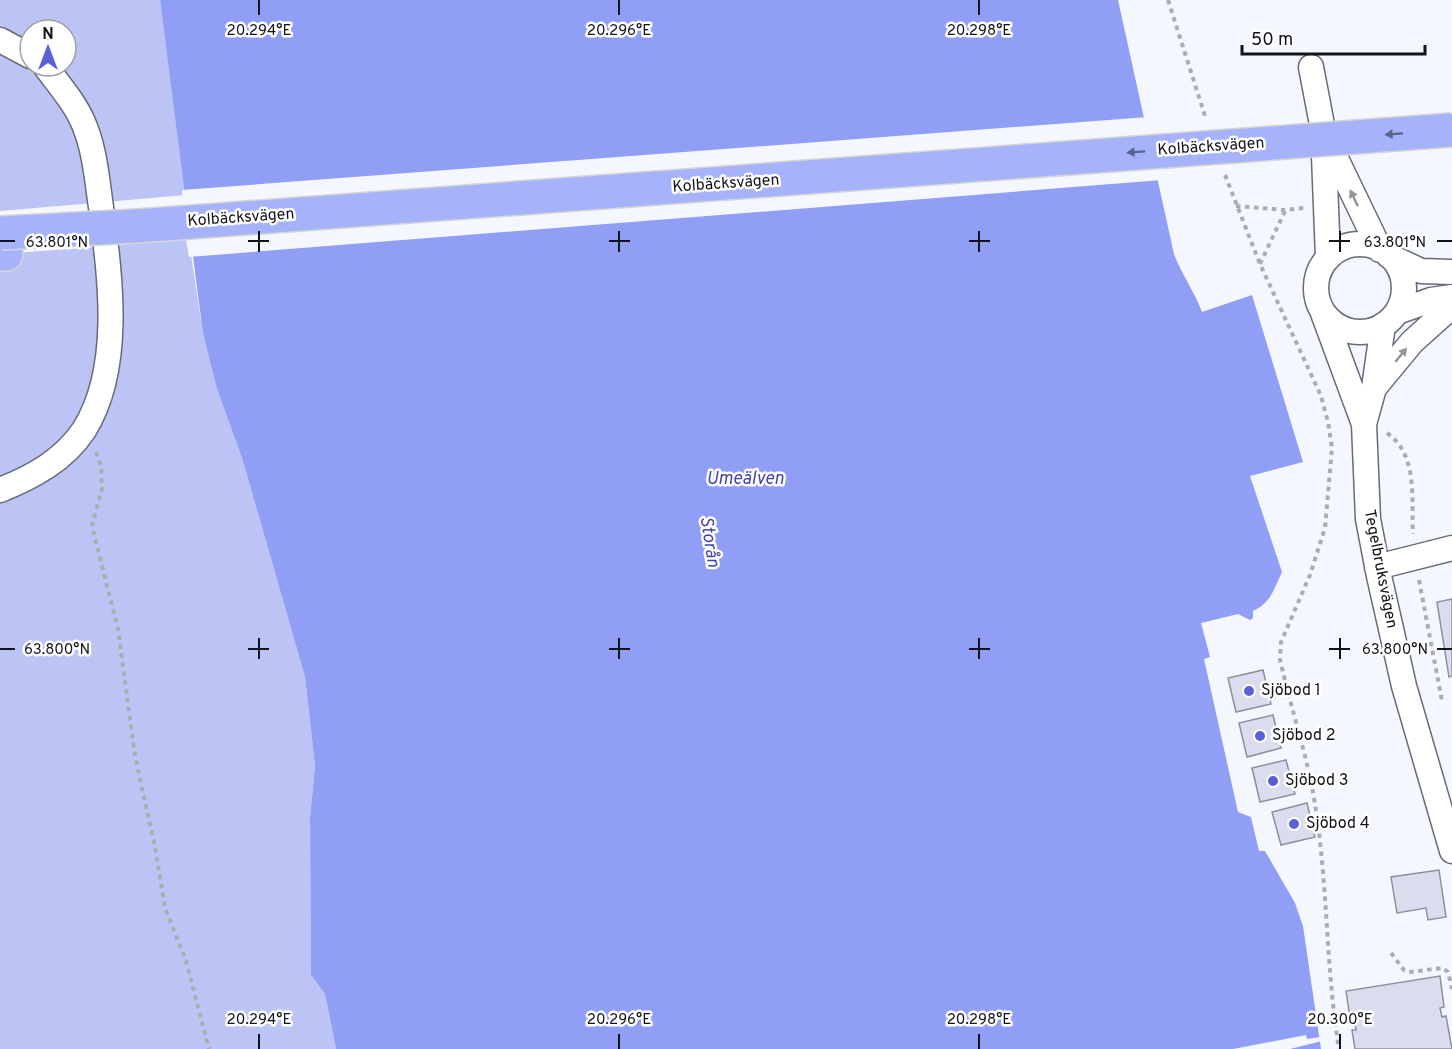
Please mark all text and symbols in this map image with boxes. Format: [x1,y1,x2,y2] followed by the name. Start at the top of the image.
[18,18,78,78] north arrow
[1242,18,1425,56] scale bar
[227,22,291,41] text: 20.294°E
[587,22,651,41] text: 20.296°E
[947,22,1011,41] text: 20.298°E
[42,25,54,45] text: N
[1251,29,1293,52] text: 50 m
[1384,129,1403,138] one-way arrow
[1157,133,1265,161] street label: Kolbäcksvägen
[1127,148,1146,157] one-way arrow
[672,170,780,198] street label: Kolbäcksvägen
[1349,189,1358,206] one-way arrow
[187,204,295,232] street label: Kolbäcksvägen
[26,234,88,253] text: 63.801°N
[1364,234,1426,253] text: 63.801°N
[1394,348,1407,363] one-way arrow
[706,468,784,491] water label: Umeälven
[1359,508,1401,630] street label: Tegelbruksvägen
[694,515,724,569] water label: Storån
[24,641,90,660] text: 63.800°N
[1362,641,1428,660] text: 63.800°N
[1261,681,1321,701] place label: Sjöbod 1
[1242,684,1256,698] marker: Sjöbod 1
[1272,726,1336,746] place label: Sjöbod 2
[1253,729,1267,743] marker: Sjöbod 2
[1285,771,1348,791] place label: Sjöbod 3
[1266,774,1280,788] marker: Sjöbod 3
[1306,814,1370,834] place label: Sjöbod 4
[1287,817,1301,831] marker: Sjöbod 4
[227,1011,291,1030] text: 20.294°E
[587,1011,651,1030] text: 20.296°E
[947,1011,1011,1030] text: 20.298°E
[1307,1011,1373,1030] text: 20.300°E

